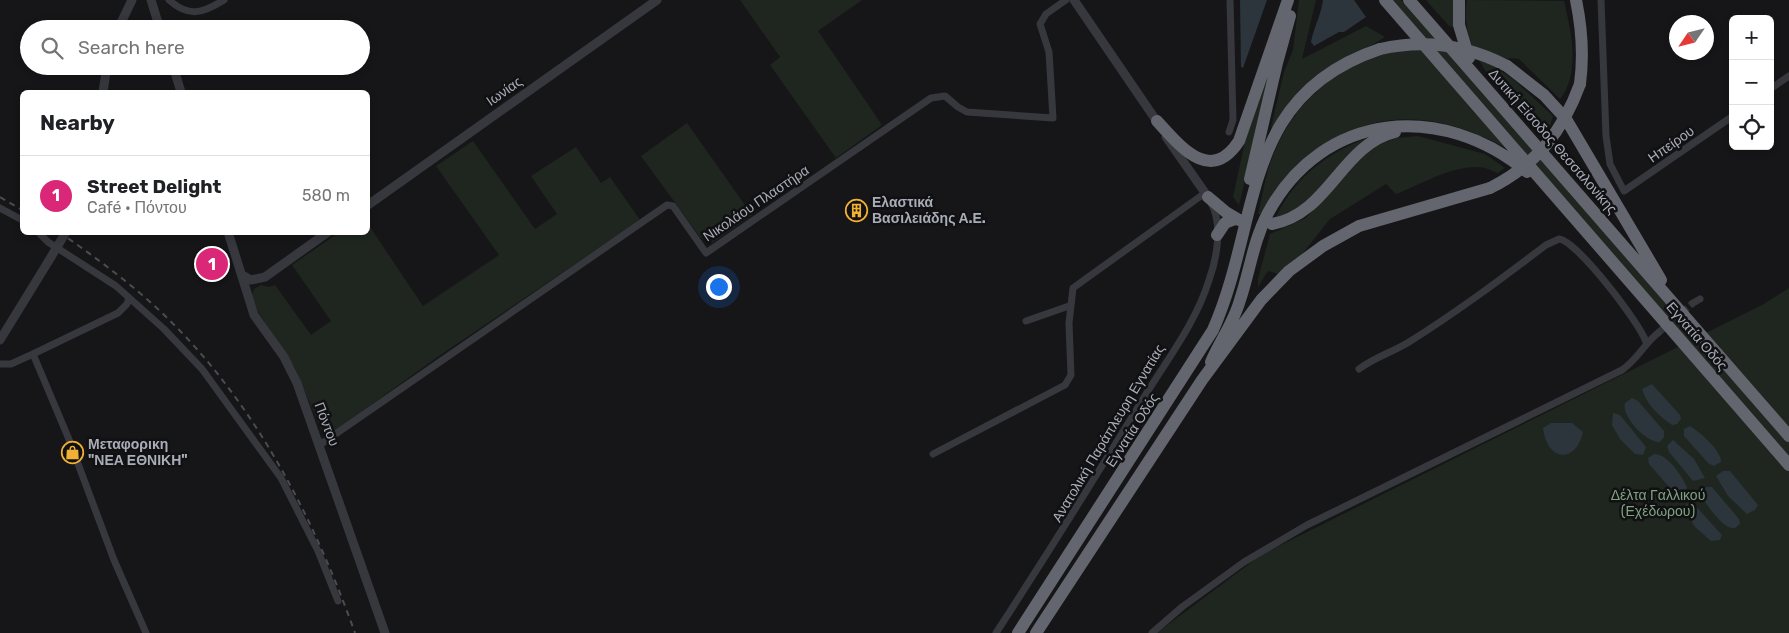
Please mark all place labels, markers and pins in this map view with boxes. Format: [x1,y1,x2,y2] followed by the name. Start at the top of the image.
[872,194,986,227] place label: Ελαστικά Βασιλειάδης Α.Ε.
[844,198,868,222] building icon: Ελαστικά Βασιλειάδης Α.Ε.
[196,245,228,283] pin: 1
[88,436,188,469] place label: Μεταφορικη "ΝΕΑ ΕΘΝΙΚΗ"
[60,440,84,464] shop icon: Μεταφορικη "ΝΕΑ ΕΘΝΙΚΗ"

